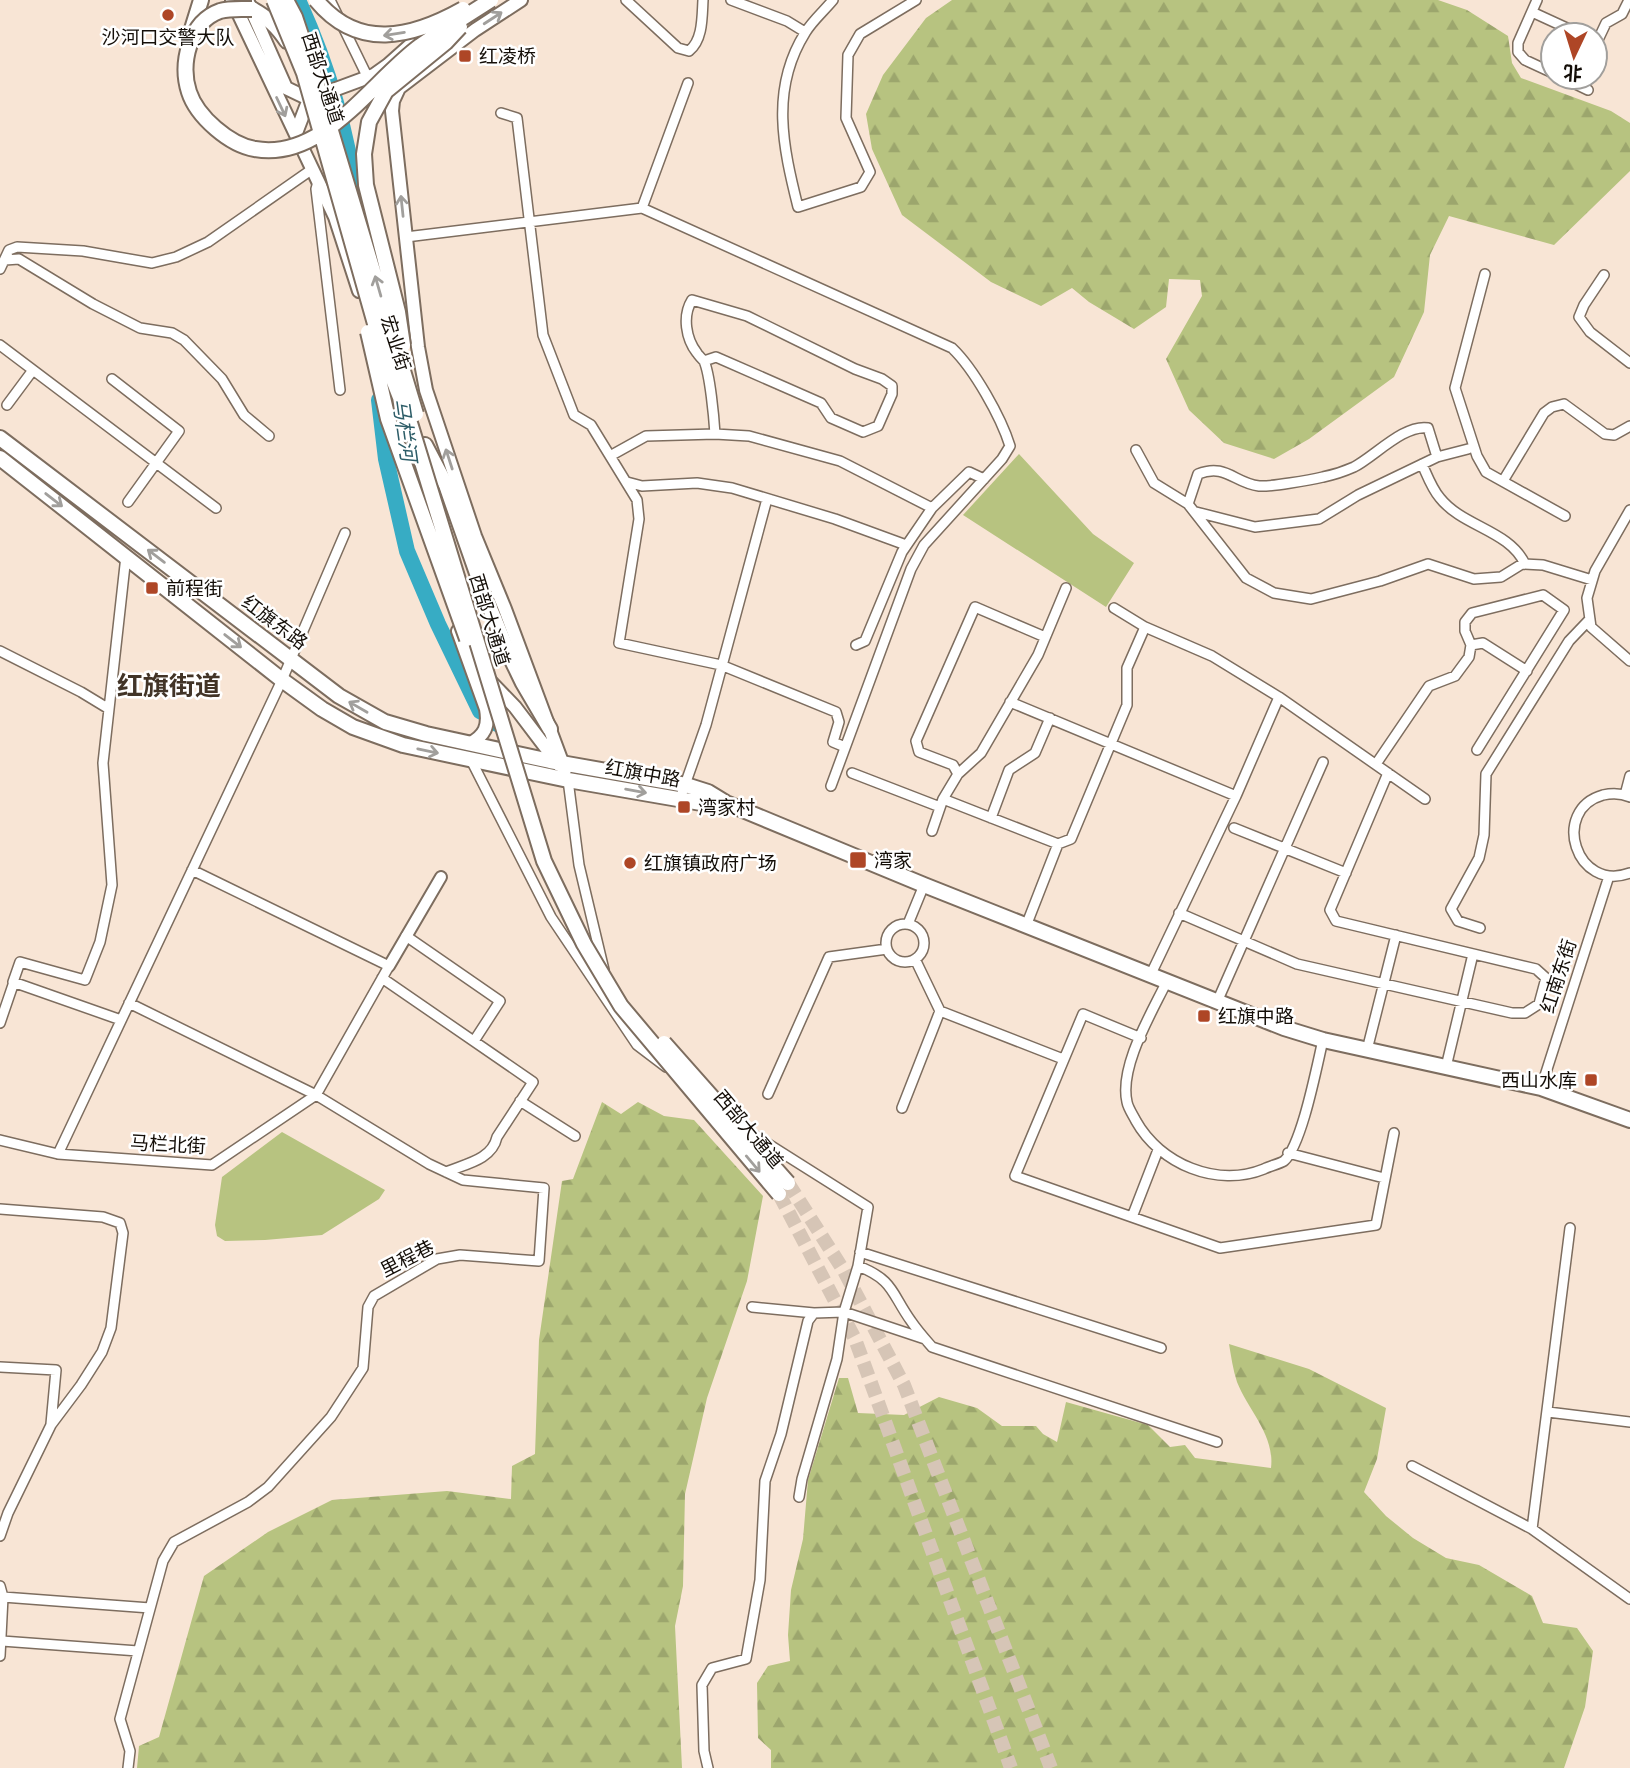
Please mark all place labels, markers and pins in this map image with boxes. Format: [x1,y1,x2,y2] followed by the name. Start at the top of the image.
[160,7,176,23] marker: 沙河口交警大队
[101,26,235,48] place label: 沙河口交警大队
[479,45,536,67] place label: 红凌桥
[457,48,473,64] marker: 红凌桥
[166,577,223,599] place label: 前程街
[144,580,160,596] marker: 前程街
[698,796,755,818] place label: 湾家村
[676,799,692,815] marker: 湾家村
[874,849,912,871] place label: 湾家
[848,850,868,870] marker: 湾家
[644,852,777,874] place label: 红旗镇政府广场
[622,855,638,871] marker: 红旗镇政府广场
[1218,1005,1294,1027] place label: 红旗中路
[1196,1008,1212,1024] marker: 红旗中路
[1501,1069,1577,1091] place label: 西山水库
[1583,1072,1599,1088] marker: 西山水库

